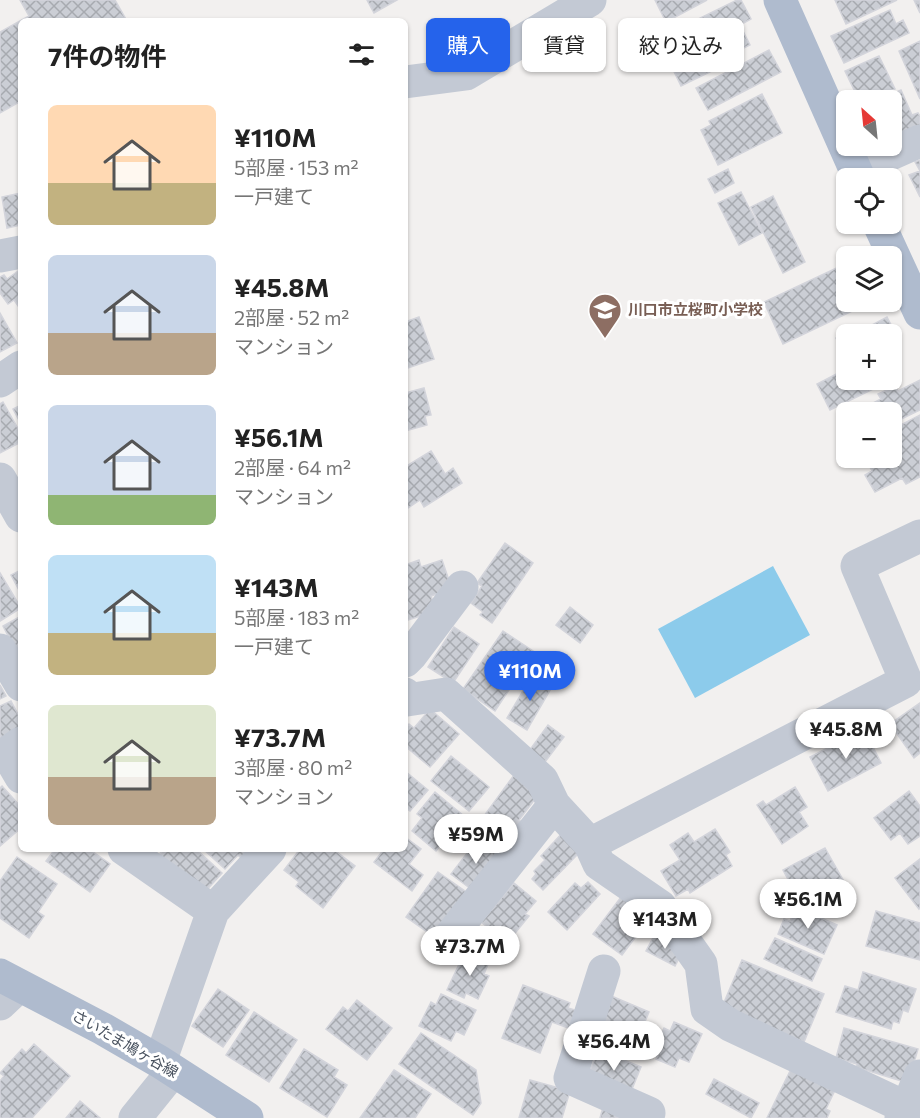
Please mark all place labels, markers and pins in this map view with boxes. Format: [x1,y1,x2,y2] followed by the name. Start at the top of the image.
[587,292,623,339] school or university icon: 川口市立桜町小学校
[628,300,763,318] place label: 川口市立桜町小学校
[488,651,572,702] pin: ¥110M
[797,709,895,760] pin: ¥45.8M
[440,814,512,865] pin: ¥59M
[759,879,857,930] pin: ¥56.1M
[623,899,707,950] pin: ¥143M
[421,926,519,977] pin: ¥73.7M
[565,1021,663,1072] pin: ¥56.4M

